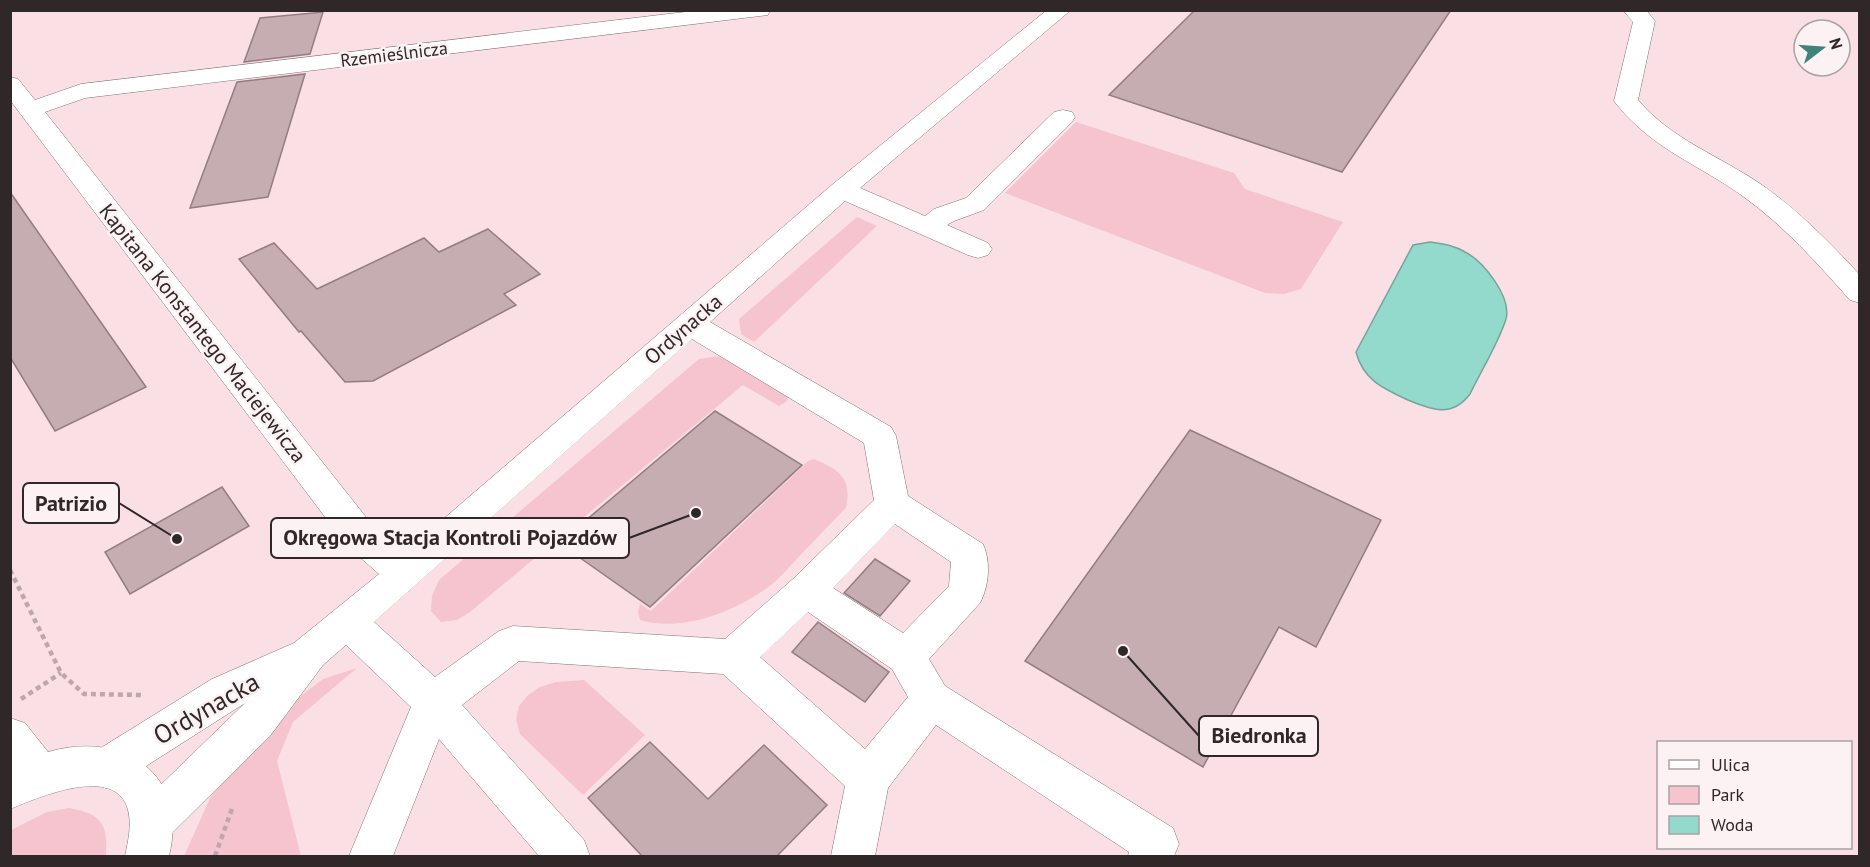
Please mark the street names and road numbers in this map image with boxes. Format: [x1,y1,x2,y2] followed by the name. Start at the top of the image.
[339,36,449,72] street label: Rzemieślnicza
[93,198,313,468] street label: Kapitana Konstantego Maciejewicza
[639,288,727,370] street label: Ordynacka
[147,664,265,752] street label: Ordynacka

